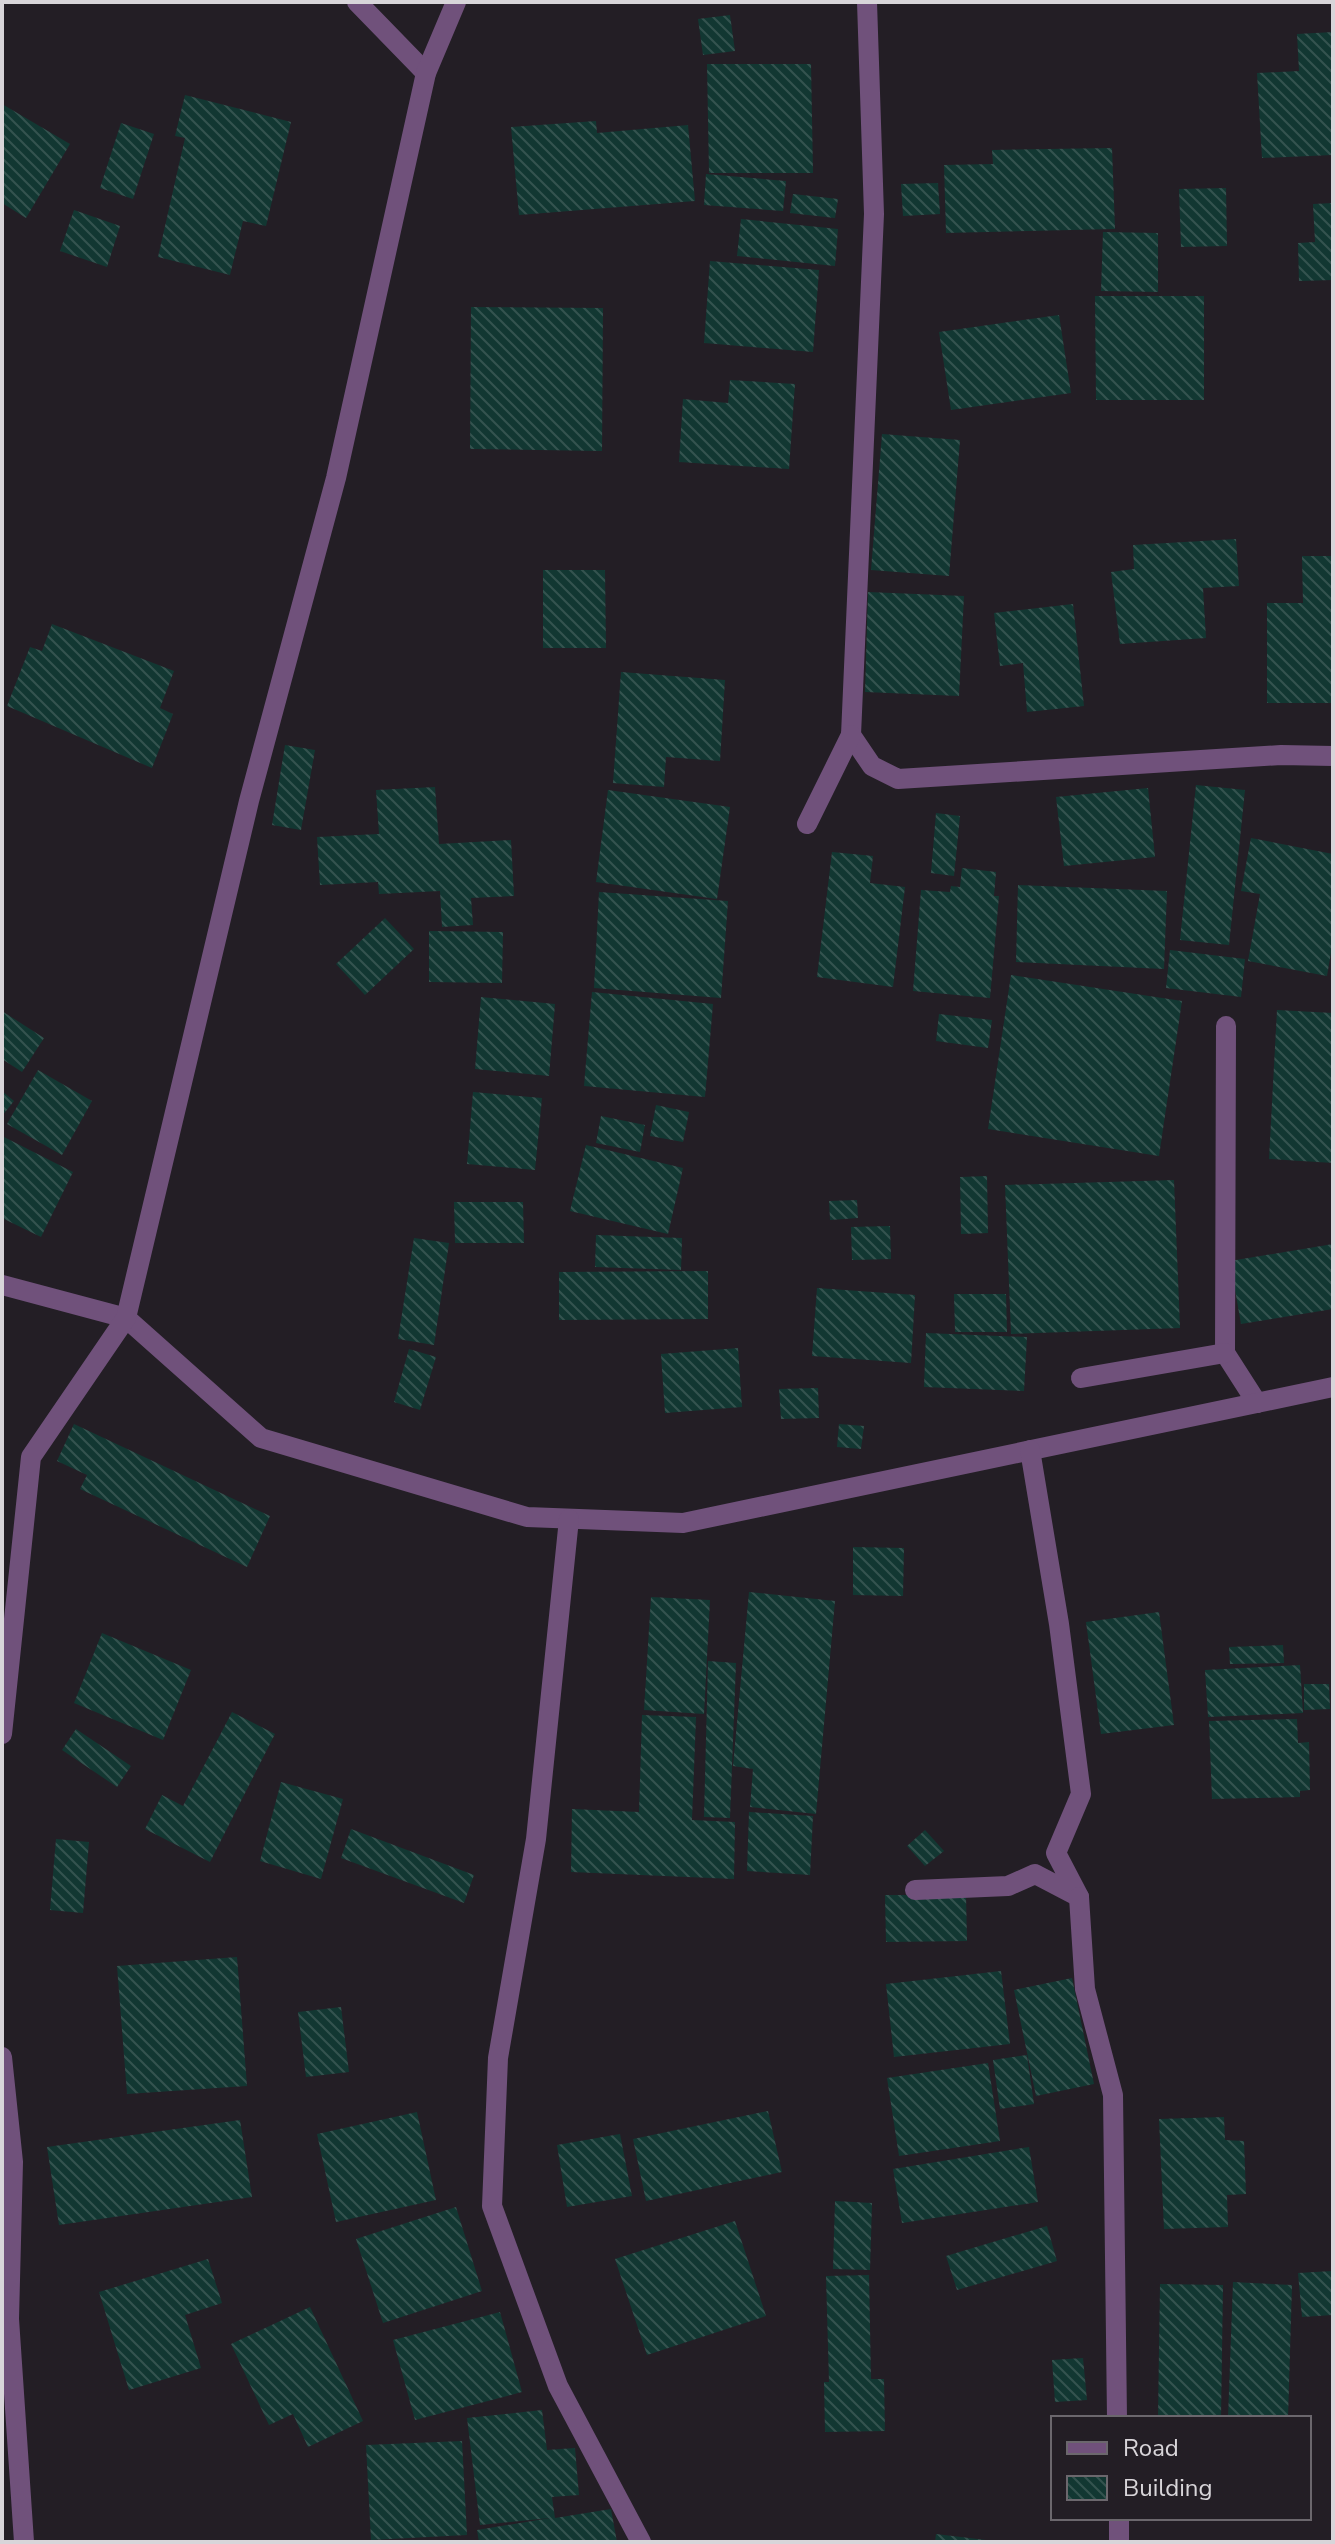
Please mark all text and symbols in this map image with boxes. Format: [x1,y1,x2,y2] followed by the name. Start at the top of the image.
[1051,2416,1311,2520] legend
[1123,2432,1179,2464] text: Road
[1123,2472,1213,2504] text: Building

